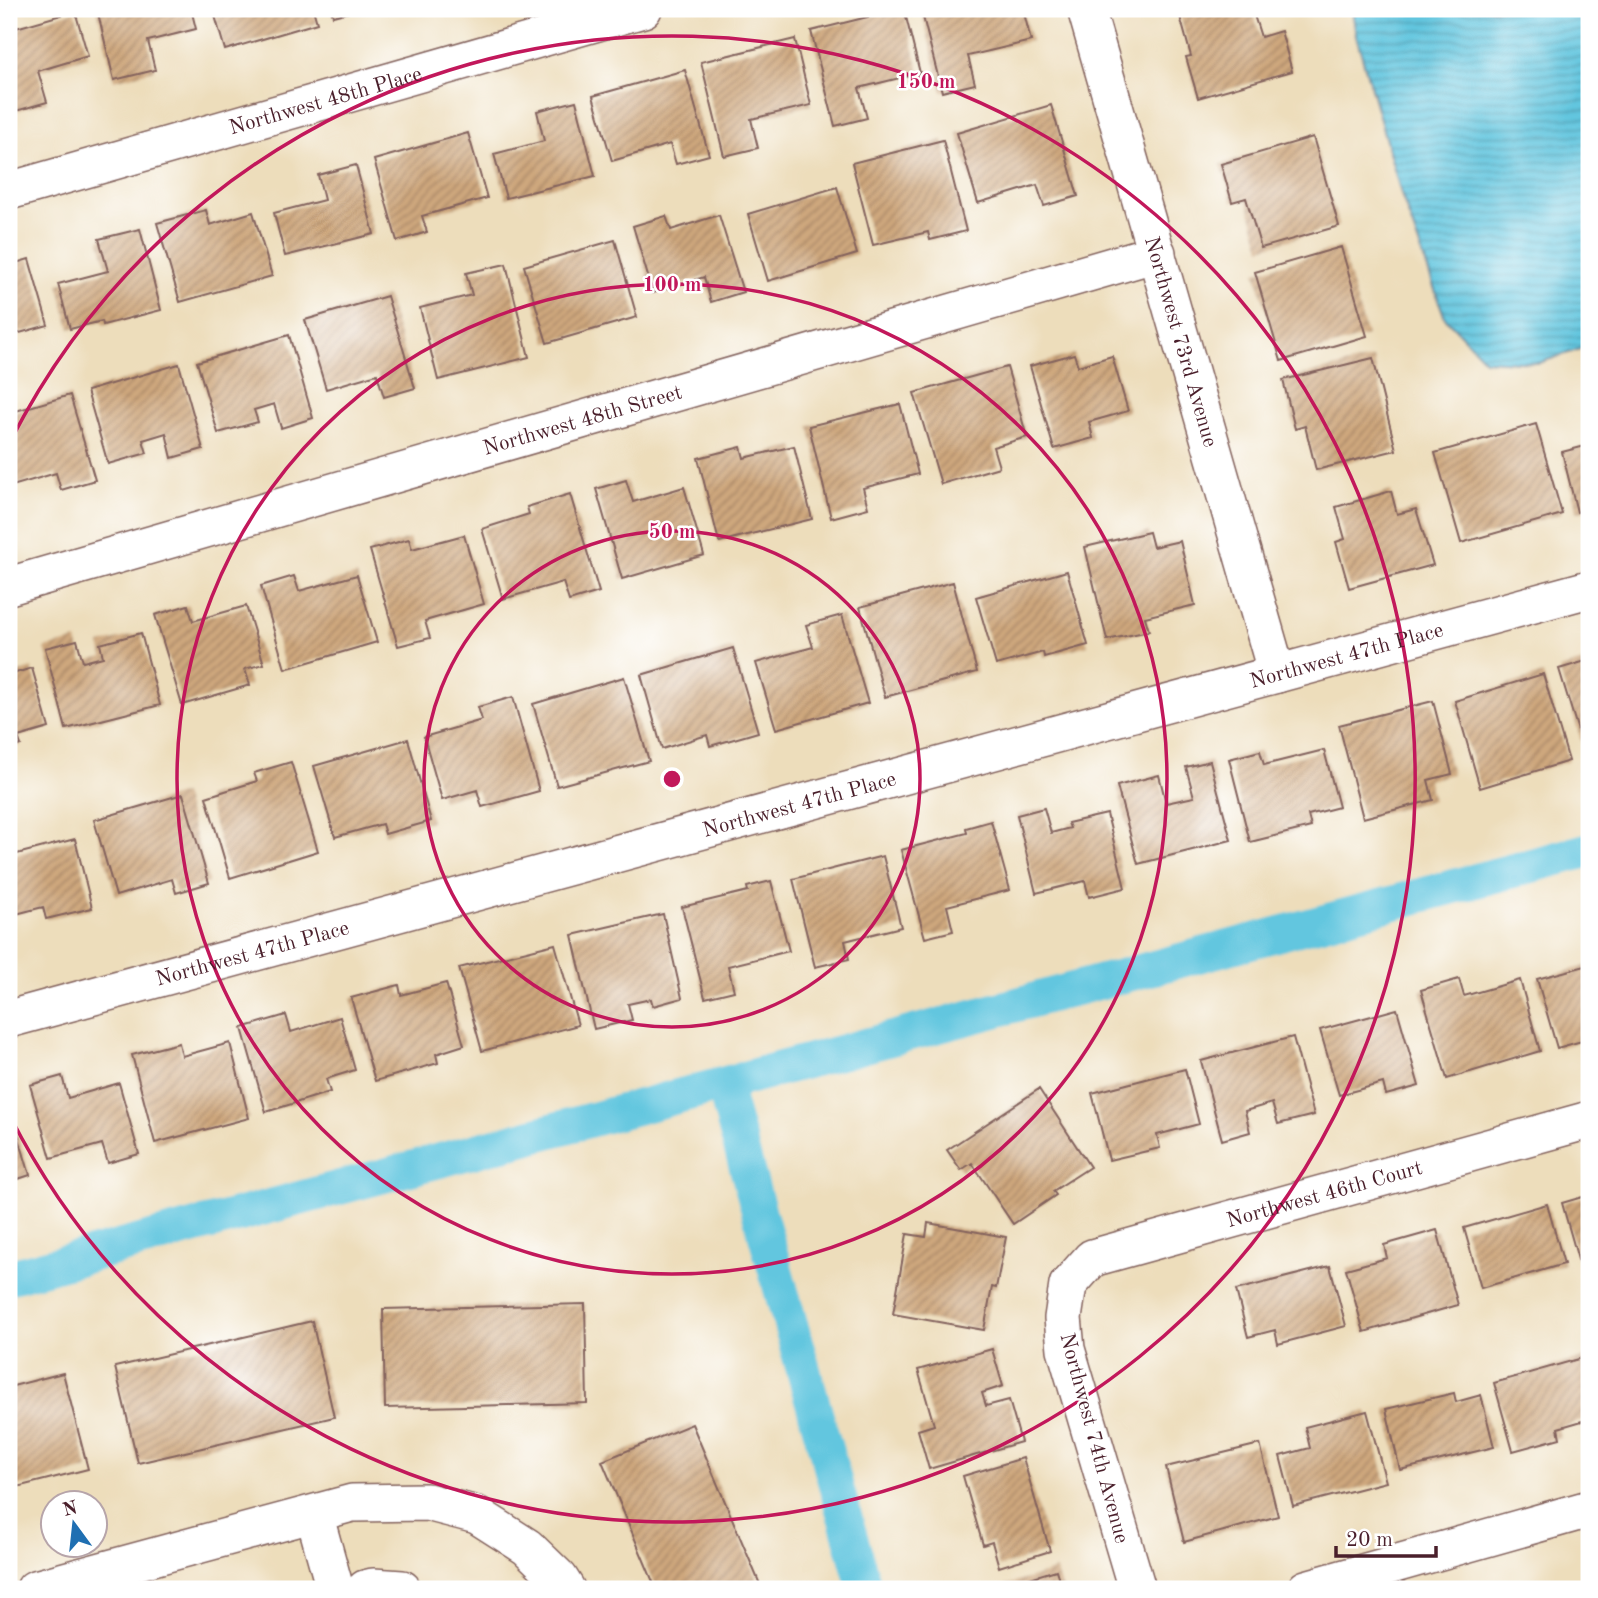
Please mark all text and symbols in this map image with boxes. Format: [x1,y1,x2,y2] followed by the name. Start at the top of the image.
[227,64,424,139] street label: Northwest 48th Place
[896,72,956,93] text: 150 m
[1140,234,1220,450] street label: Northwest 73rd Avenue
[642,275,702,296] text: 100 m
[481,382,685,460] street label: Northwest 48th Street
[648,522,696,543] text: 50 m
[1248,620,1446,693] street label: Northwest 47th Place
[660,767,684,791] centre of rings
[701,769,899,842] street label: Northwest 47th Place
[154,918,352,991] street label: Northwest 47th Place
[1224,1158,1425,1232] street label: Northwest 46th Court
[1055,1331,1132,1546] street label: Northwest 74th Avenue
[38,1490,108,1560] north arrow
[61,1499,80,1521] text: N
[1336,1514,1435,1558] scale bar
[1346,1530,1393,1551] text: 20 m

